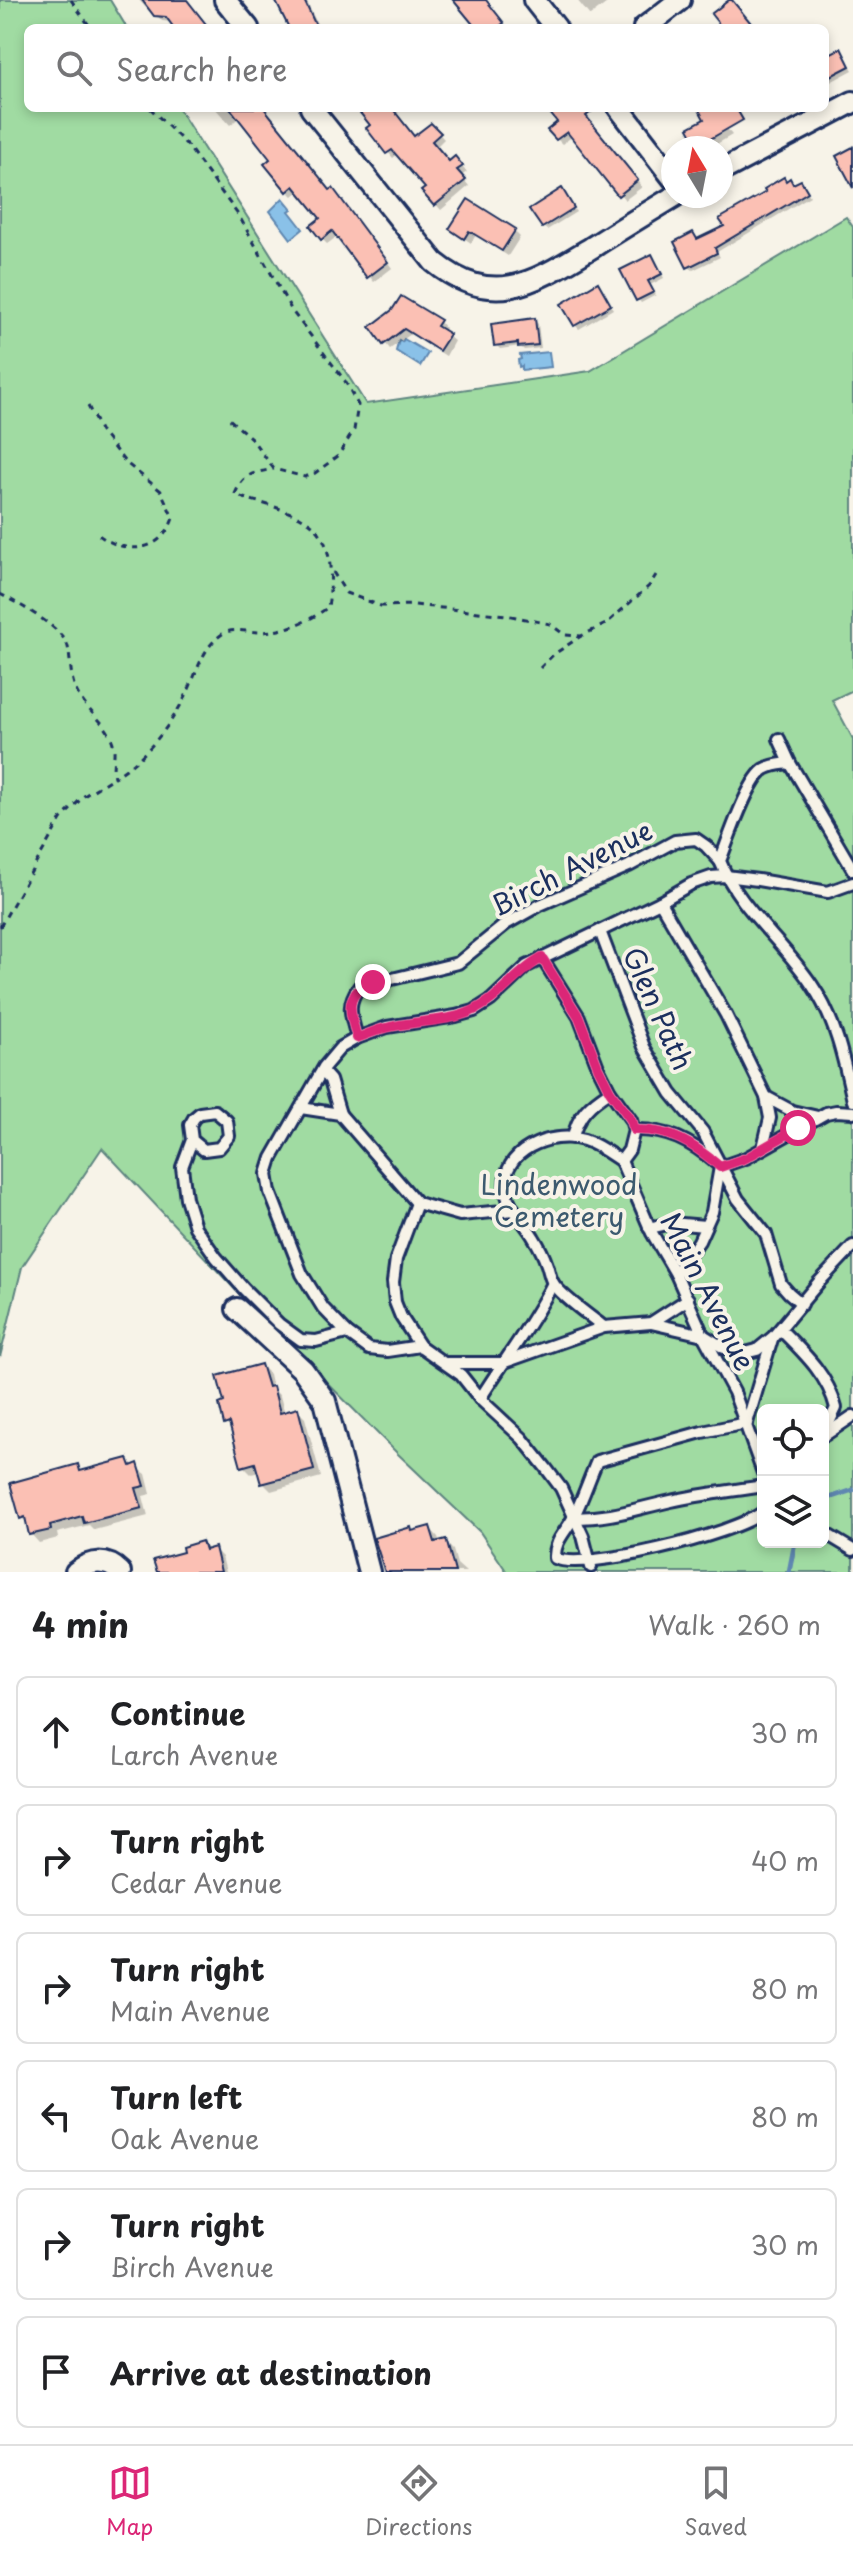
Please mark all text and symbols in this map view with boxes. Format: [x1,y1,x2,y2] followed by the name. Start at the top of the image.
[24,24,829,112] search box
[52,46,96,90] icon: search
[116,46,288,91] text: Search here
[661,136,733,208] north arrow
[483,808,659,926] street label: Birch Avenue
[613,940,705,1076] street label: Glen Path
[355,964,391,1000] route end
[780,1110,816,1146] route start
[480,1162,638,1237] park label: Lindenwood Cemetery
[651,1204,767,1378] street label: Main Avenue
[757,1404,829,1548] map controls
[757,1404,829,1476] button: locate
[757,1476,829,1548] button: layers
[32,1598,129,1650] text: 4 min
[648,1605,821,1644] text: Walk · 260 m
[110,1690,245,1735] text: Continue
[34,1710,78,1754] icon: ahead
[751,1713,819,1752] text: 30 m
[110,1735,278,1774] text: Larch Avenue
[110,1818,265,1863] text: Turn right
[34,1838,78,1882] icon: right
[751,1841,819,1880] text: 40 m
[110,1863,282,1902] text: Cedar Avenue
[110,1946,265,1991] text: Turn right
[34,1966,78,2010] icon: right
[751,1969,819,2008] text: 80 m
[110,1991,270,2030] text: Main Avenue
[110,2074,242,2119] text: Turn left
[34,2094,78,2138] icon: left
[751,2097,819,2136] text: 80 m
[110,2119,259,2158] text: Oak Avenue
[110,2202,265,2247] text: Turn right
[34,2222,78,2266] icon: right
[751,2225,819,2264] text: 30 m
[110,2247,274,2286] text: Birch Avenue
[34,2350,78,2394] icon: arrive
[110,2350,432,2395] text: Arrive at destination
[106,2461,153,2542] tab: Map
[365,2461,472,2542] tab: Directions
[684,2461,747,2542] tab: Saved

